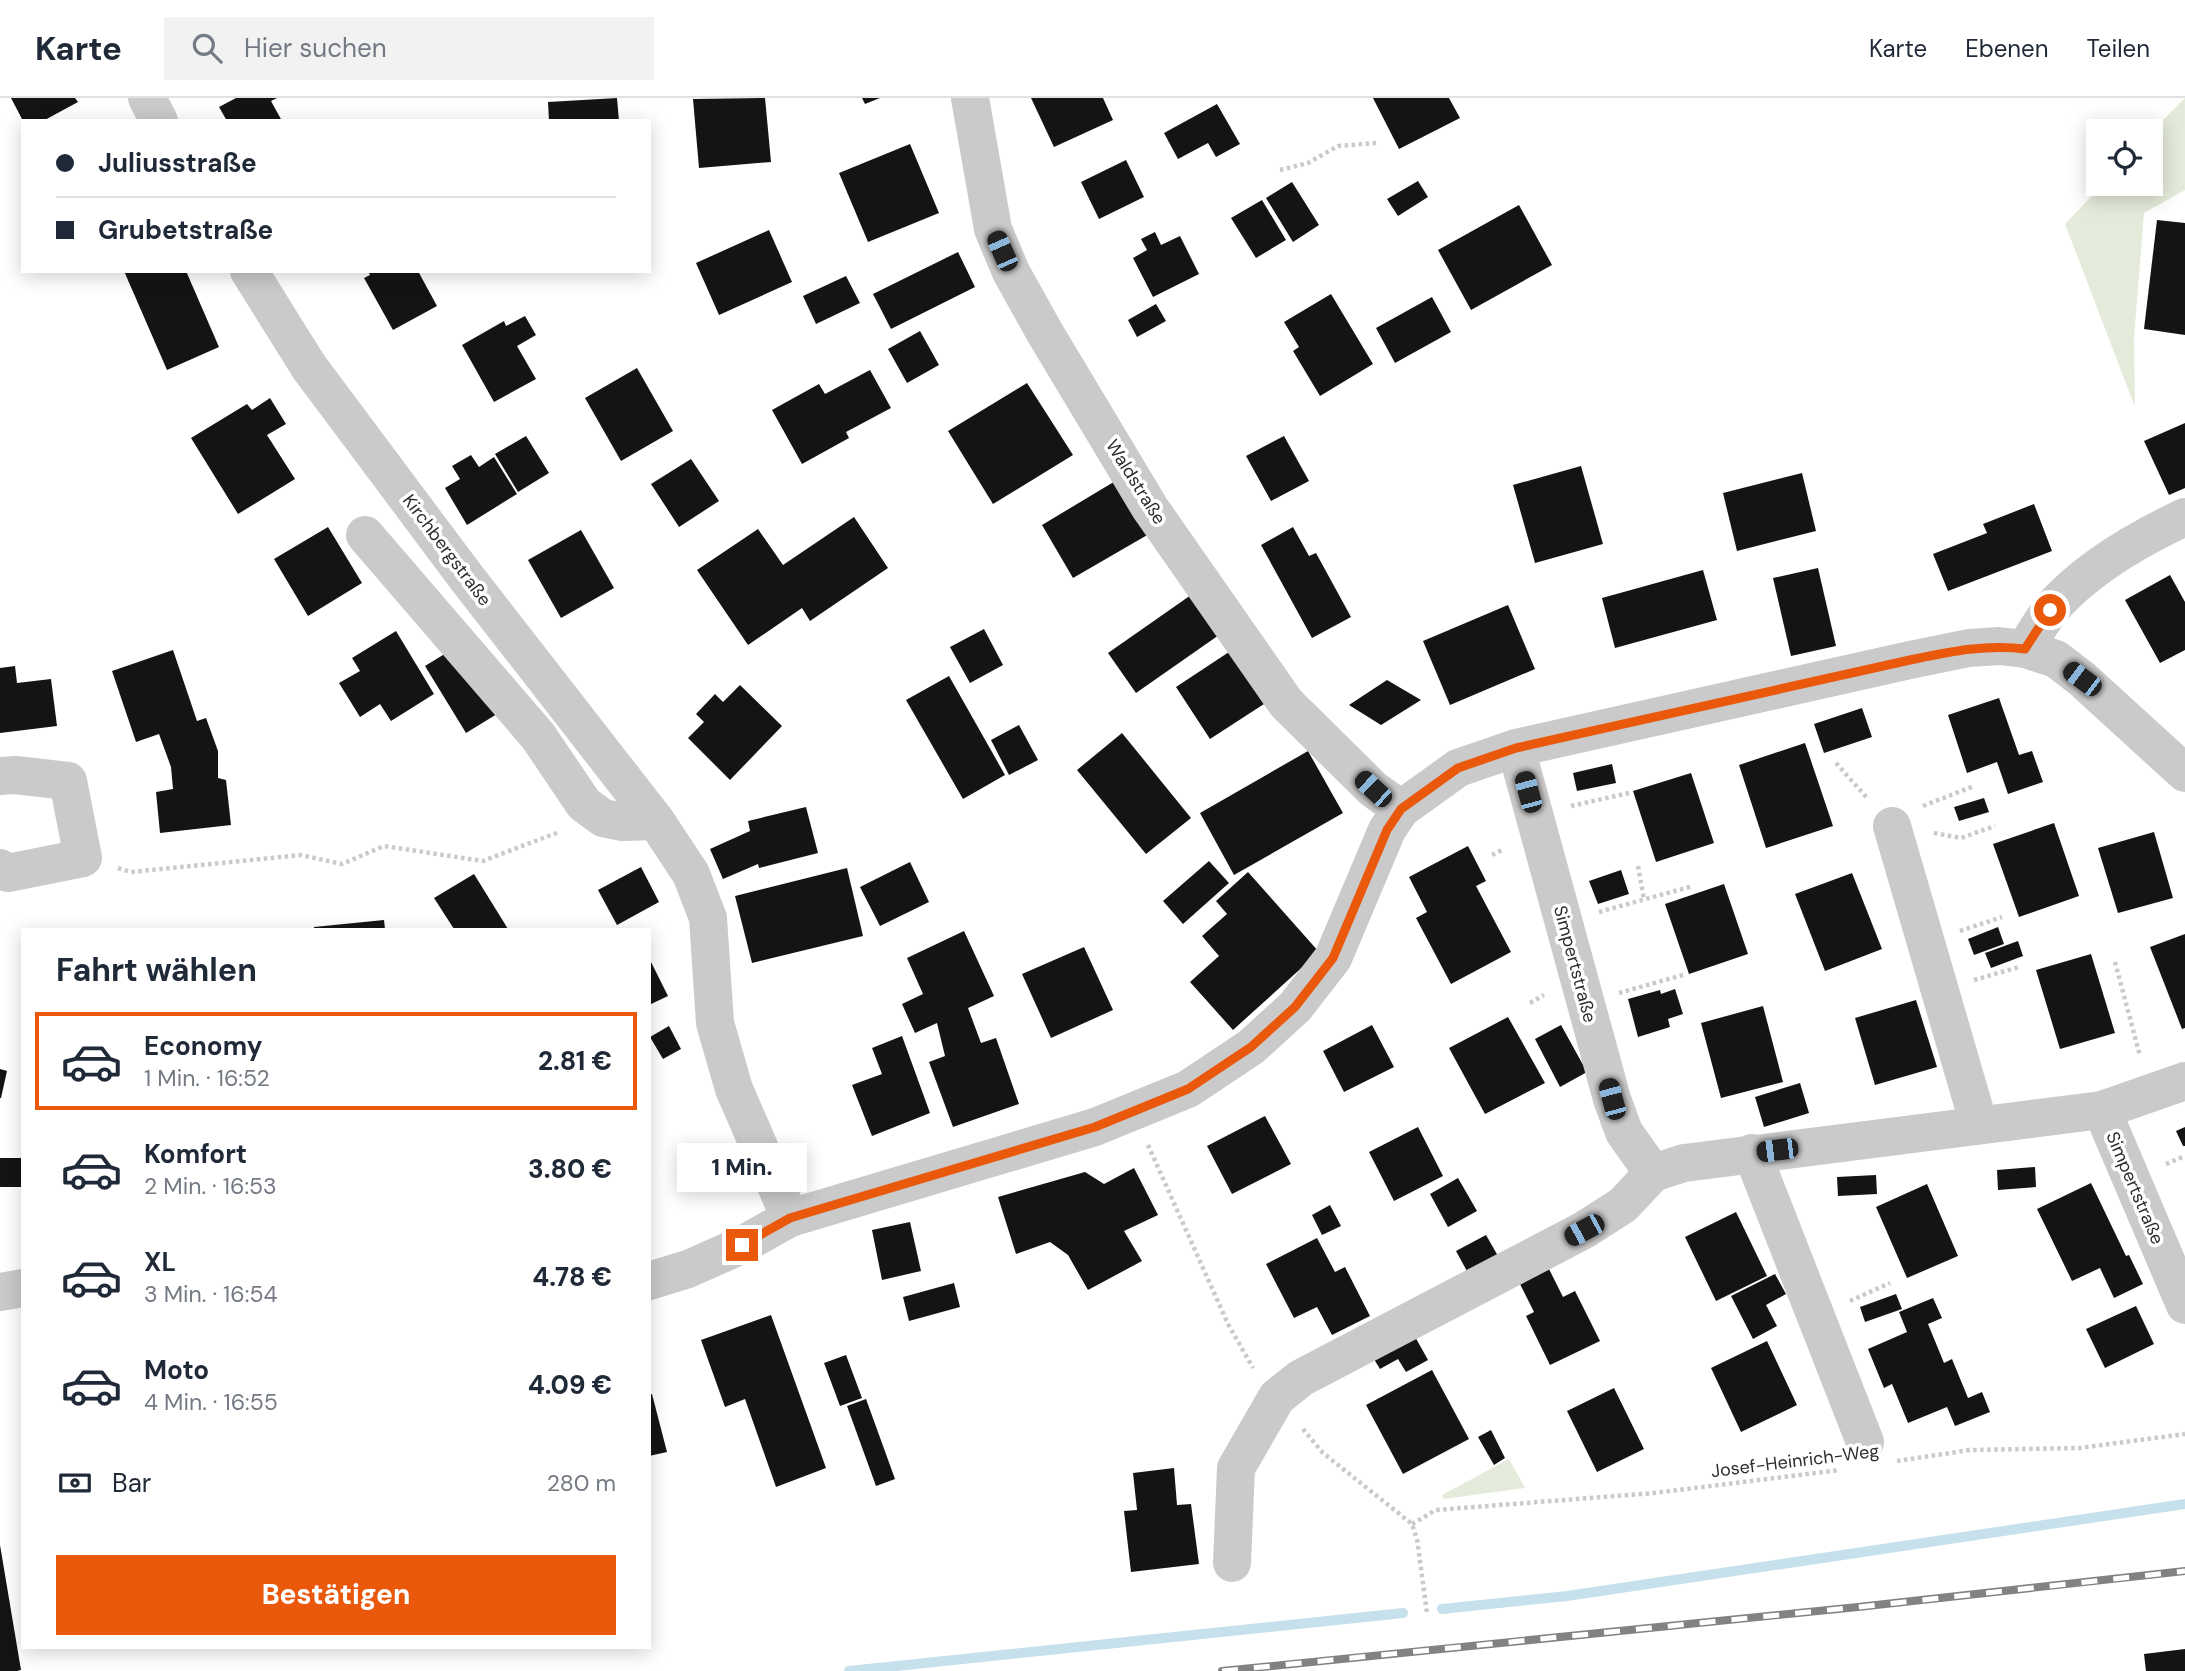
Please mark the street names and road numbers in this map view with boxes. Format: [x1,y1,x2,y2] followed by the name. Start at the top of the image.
[1100,435,1172,529] street label: Waldstraße
[397,489,497,611] street label: Kirchbergstraße
[1548,903,1602,1025] street label: Simpertstraße
[2101,1128,2169,1248] street label: Simpertstraße
[1710,1439,1880,1483] street label: Josef-Heinrich-Weg

